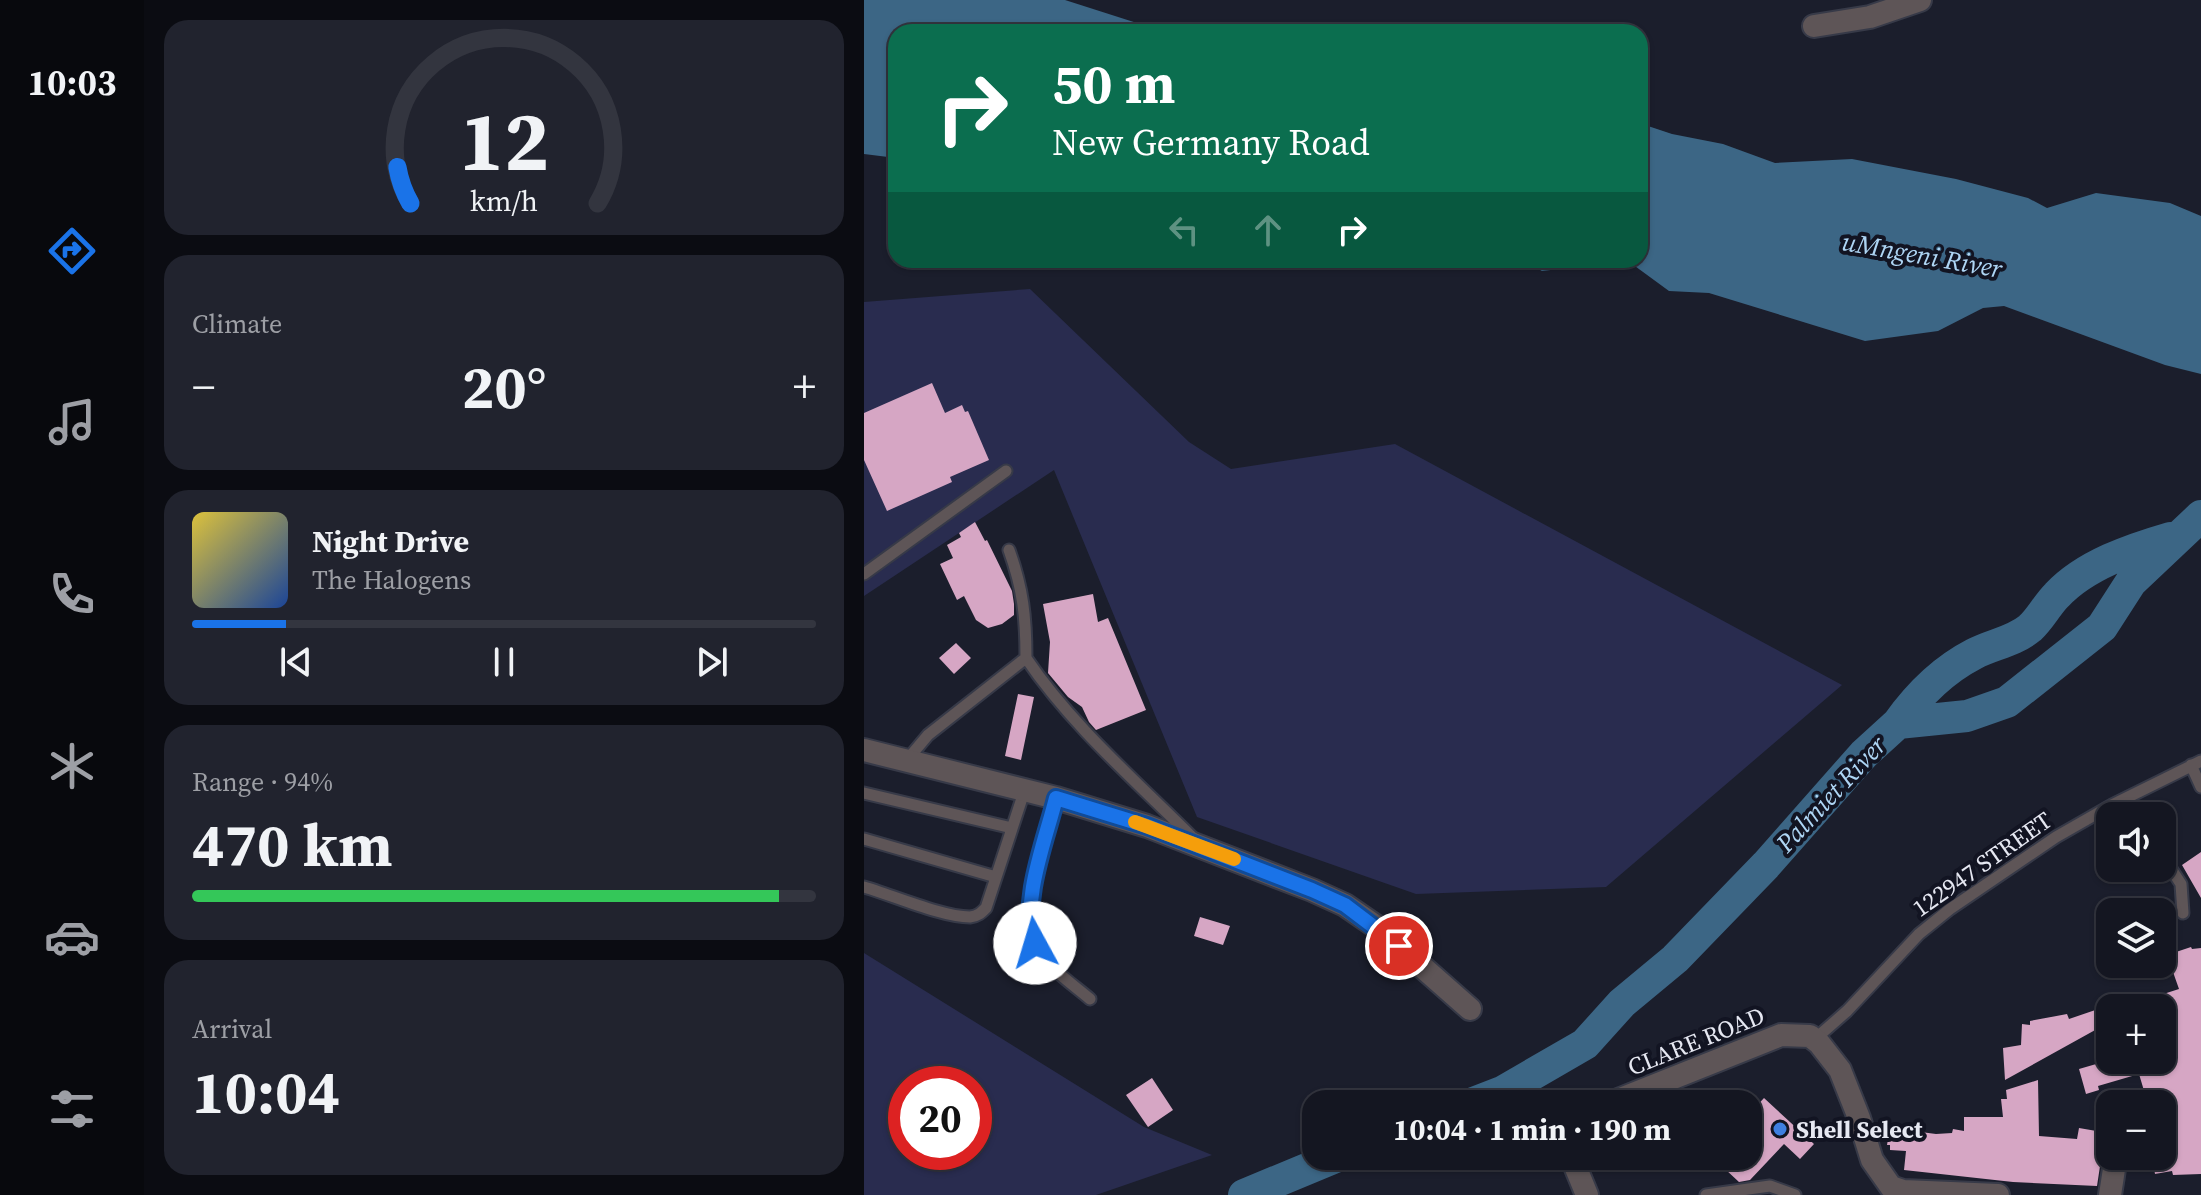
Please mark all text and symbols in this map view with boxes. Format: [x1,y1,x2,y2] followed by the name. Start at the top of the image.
[1052,45,1175,122] text: 50 m
[920,56,1024,160] icon: right
[28,58,116,107] text: 10:03
[459,83,549,197] text: 12
[1052,118,1370,167] text: New Germany Road
[470,181,538,221] text: km/h
[1162,208,1206,252] icon: left
[1246,208,1290,252] icon: ahead
[1330,208,1374,252] icon: right
[44,223,100,279] icon: directions
[1839,223,2006,287] water label: uMngeni River
[192,306,282,342] text: Climate
[462,346,546,428] text: 20°
[192,356,215,417] text: −
[793,356,816,417] text: +
[44,394,100,450] icon: music
[312,521,469,562] text: Night Drive
[312,562,471,598] text: The Halogens
[44,566,100,622] icon: phone
[274,640,318,684] icon: previous
[482,640,526,684] icon: pause
[690,640,734,684] icon: next
[1767,728,1895,861] water label: Palmiet River
[44,738,100,794] icon: climate
[192,764,333,800] text: Range · 94%
[2096,802,2176,1170] map controls
[2096,802,2176,882] button: sound
[1906,803,2059,924] street label: 122947 STREET
[192,804,393,886] text: 470 km
[2096,898,2176,978] button: layers
[993,901,1077,985] position arrow
[44,909,100,965] icon: car
[1365,912,1433,980] pin
[1377,924,1421,968] icon: arrive
[2096,994,2176,1074] button: +
[1623,999,1769,1083] street label: CLARE ROAD
[192,1011,272,1047] text: Arrival
[192,1051,340,1133] text: 10:04
[888,1066,992,1170] speed limit sign: 20
[44,1081,100,1137] icon: filters
[2096,1090,2176,1170] button: −
[1393,1109,1671,1150] text: 10:04 · 1 min · 190 m
[1796,1113,1923,1146] place label: Shell Select
[1771,1120,1789,1138] marker: Shell Select

